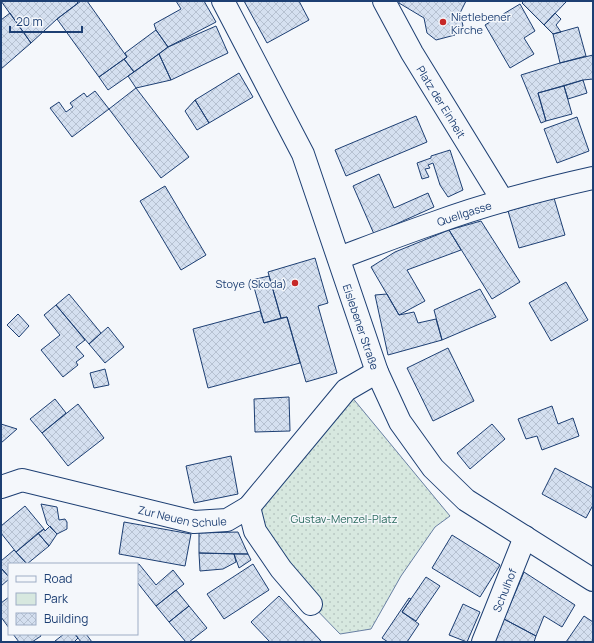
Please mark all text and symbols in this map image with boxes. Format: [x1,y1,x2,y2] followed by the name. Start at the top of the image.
[10,8,82,34] scale bar
[451,9,511,37] place label: Nietlebener Kirche
[16,13,43,30] text: 20 m
[438,17,448,27] marker: Nietlebener Kirche
[414,63,470,140] street label: Platz der Einheit
[435,197,494,229] street label: Quellgasse
[216,276,287,291] place label: Stoye (Skoda)
[290,278,300,288] marker: Stoye (Skoda)
[340,282,383,372] street label: Eislebener Straße
[137,501,228,530] street label: Zur Neuen Schule
[290,511,398,526] park label: Gustav-Menzel-Platz
[8,563,138,635] legend
[488,566,519,614] street label: Schulhof
[44,570,72,587] text: Road
[44,590,69,607] text: Park
[44,610,88,627] text: Building

